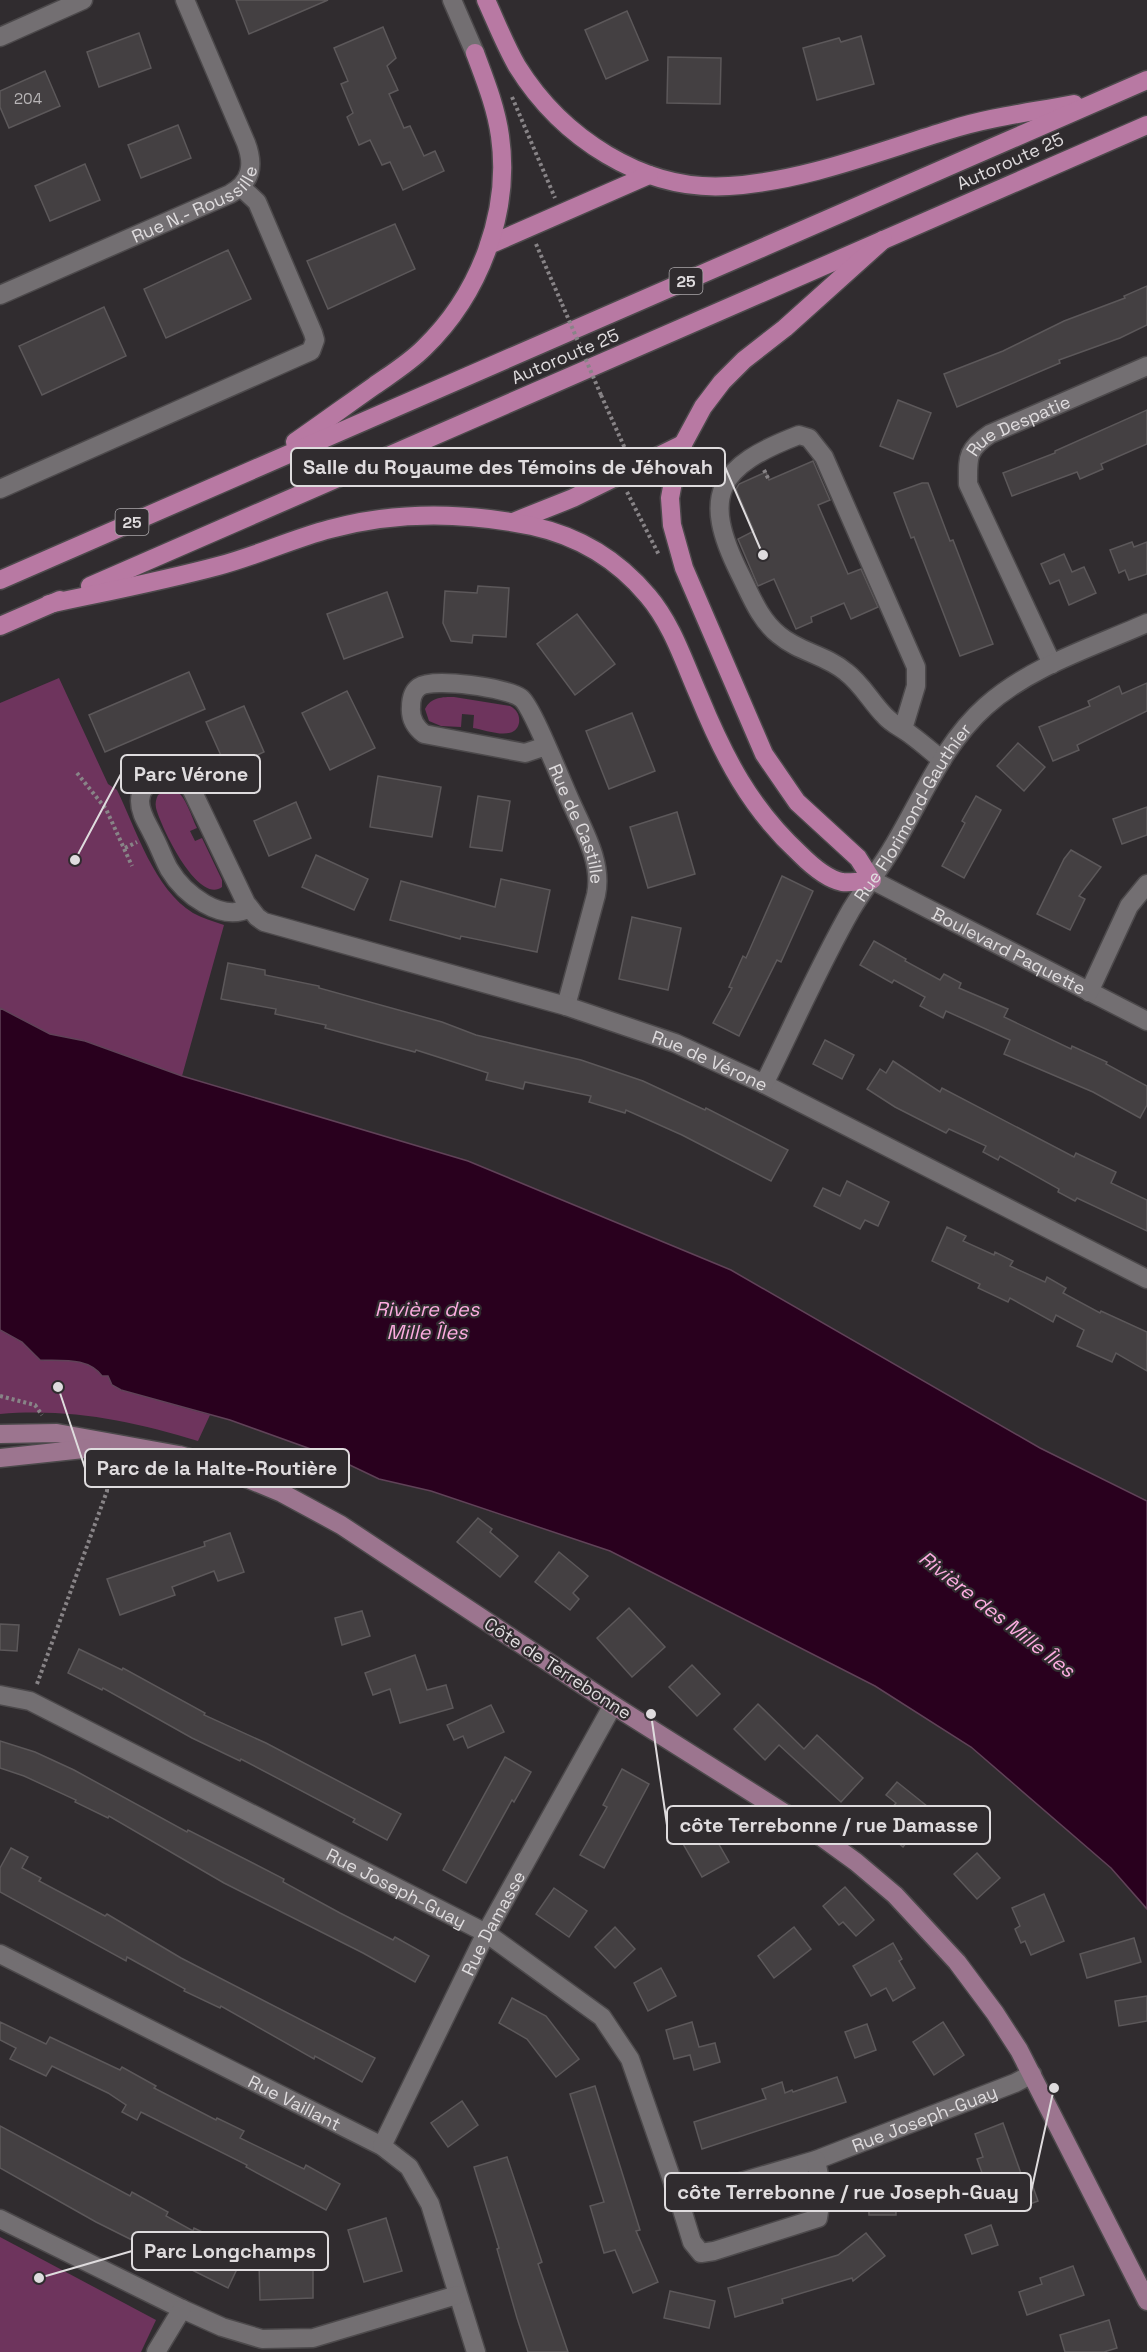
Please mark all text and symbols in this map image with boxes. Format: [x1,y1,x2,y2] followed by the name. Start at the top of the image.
[14,89,42,108] house number: 204
[953,127,1067,195] street label: Autoroute 25
[128,163,262,247] street label: Rue N.- Roussille
[670,268,702,294] road number: 25
[508,323,622,389] street label: Autoroute 25
[960,389,1073,460] street label: Rue Despatie
[291,448,725,486] callout: Salle du Royaume des Témoins de Jéhovah
[303,454,713,480] text: Salle du Royaume des Témoins de Jéhovah
[116,509,148,535] road number: 25
[848,718,976,906] street label: Rue Florimond-Gauthier
[121,755,260,793] callout: Parc Vérone
[544,760,609,884] street label: Rue de Castille
[134,761,248,787] text: Parc Vérone
[928,901,1090,999] street label: Boulevard Paquette
[649,1025,772,1096] street label: Rue de Vérone
[375,1296,481,1345] water label: Rivière des Mille Îles
[85,1449,349,1487] callout: Parc de la Halte-Routière
[97,1455,337,1481] text: Parc de la Halte-Routière
[914,1545,1081,1684] water label: Rivière des Mille Îles
[480,1612,636,1724] street label: Côte de Terrebonne
[667,1806,990,1844] callout: côte Terrebonne / rue Damasse
[680,1812,978,1838] text: côte Terrebonne / rue Damasse
[323,1842,471,1933] street label: Rue Joseph-Guay
[456,1867,530,1979] street label: Rue Damasse
[245,2069,345,2135] street label: Rue Vaillant
[848,2080,1000,2157] street label: Rue Joseph-Guay
[665,2173,1031,2211] callout: côte Terrebonne / rue Joseph-Guay
[677,2179,1019,2205] text: côte Terrebonne / rue Joseph-Guay
[132,2232,328,2270] callout: Parc Longchamps
[144,2238,316,2264] text: Parc Longchamps

